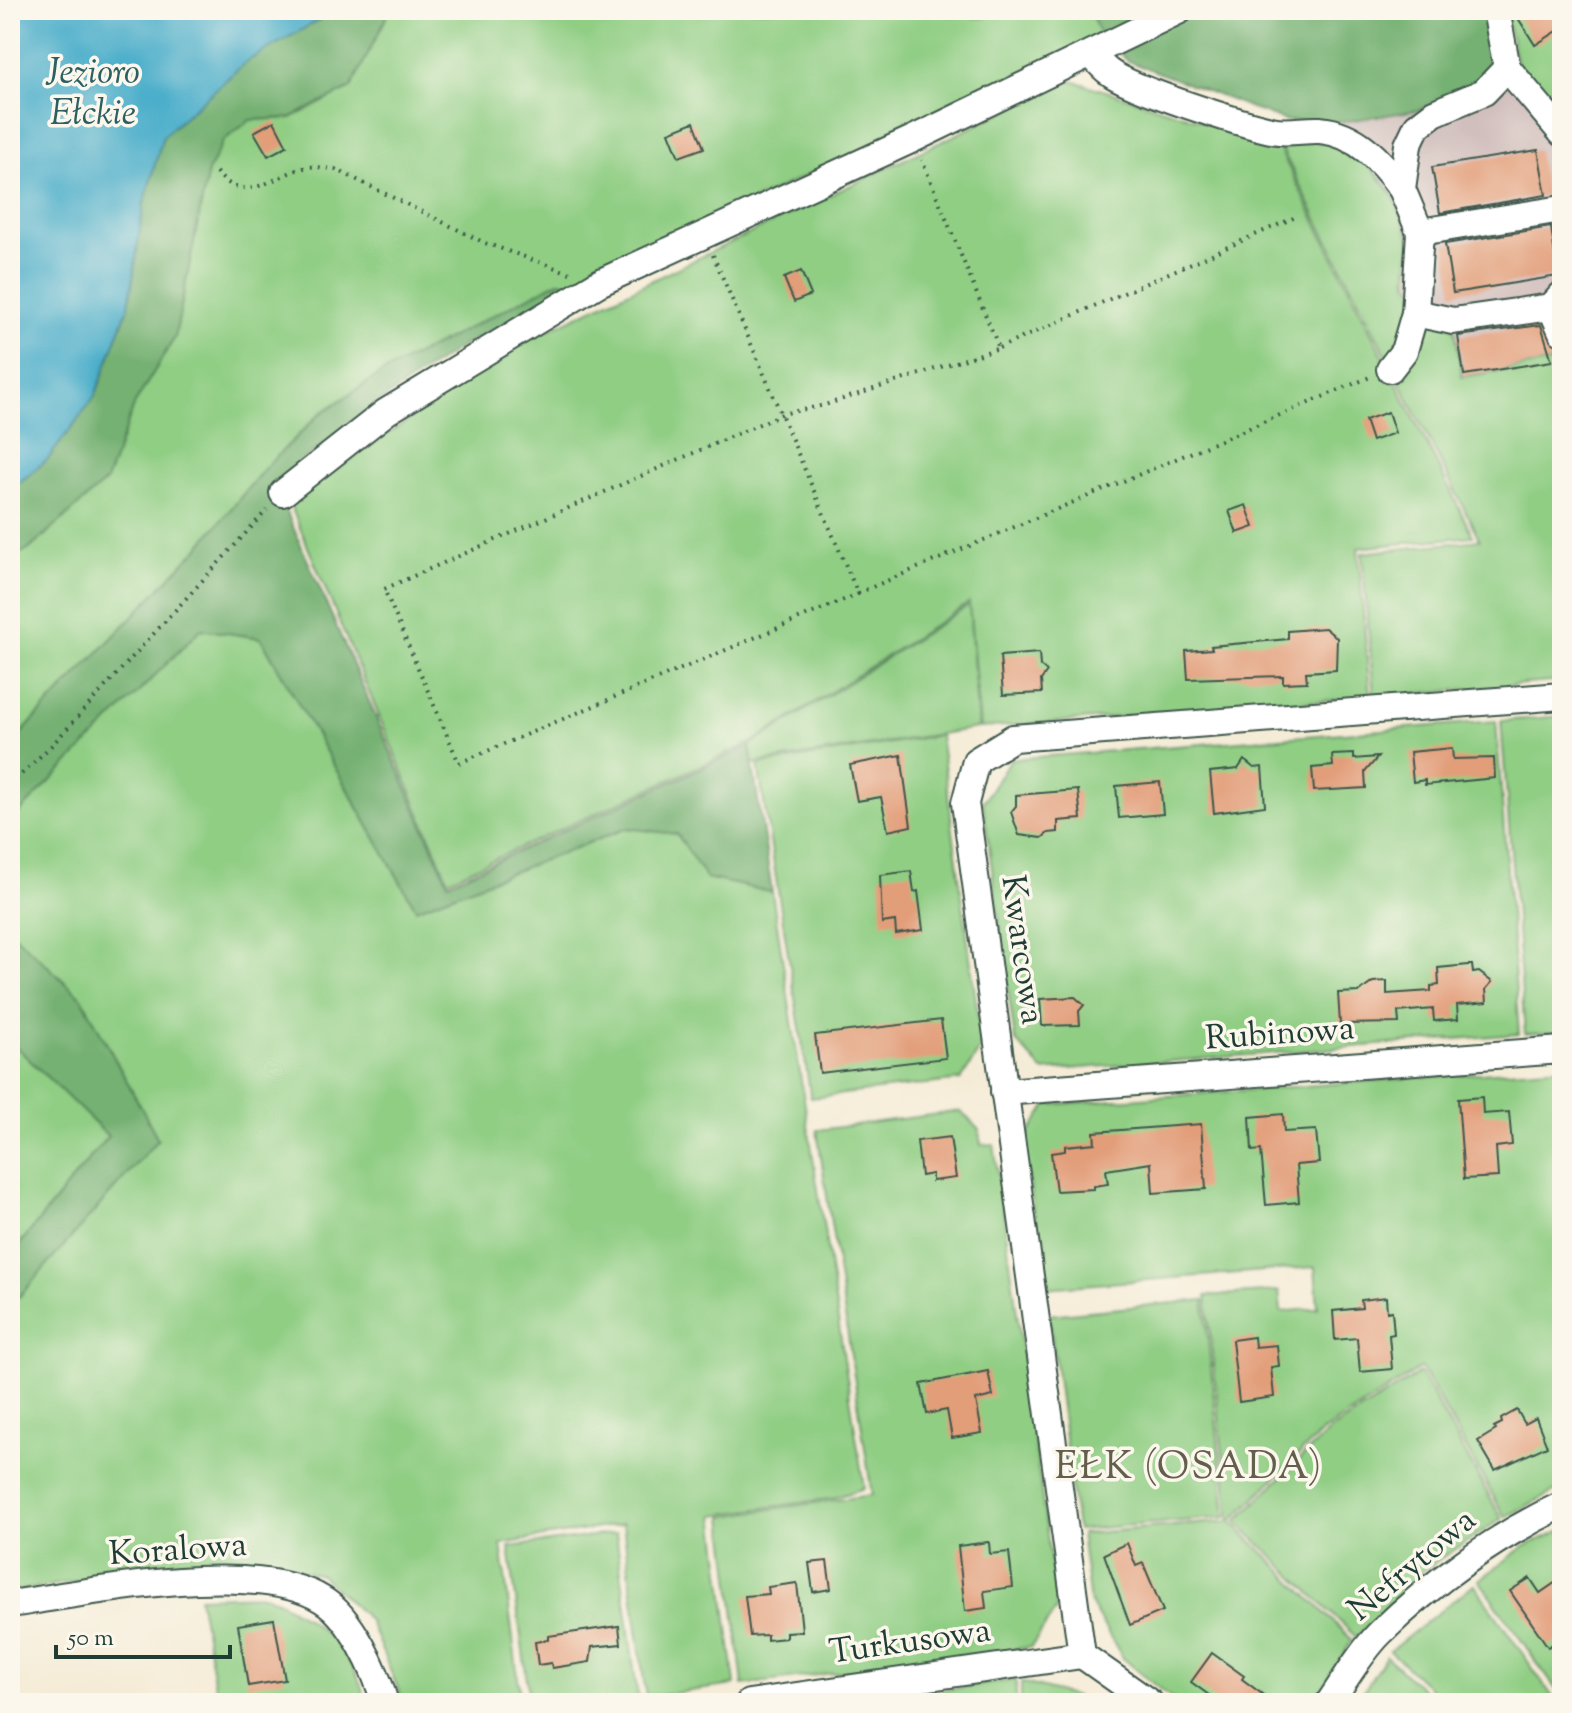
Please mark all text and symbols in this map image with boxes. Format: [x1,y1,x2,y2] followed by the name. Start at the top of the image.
[45,48,140,141] water label: Jezioro Ełckie
[986,872,1056,1028] street label: Kwarcowa
[1204,1005,1356,1065] street label: Rubinowa
[1055,1442,1323,1496] district label: EŁK (OSADA)
[1338,1498,1488,1634] street label: Nefrytowa
[107,1522,249,1580] street label: Koralowa
[826,1607,994,1679] street label: Turkusowa
[56,1609,230,1659] scale bar
[66,1622,114,1656] text: 50 m

